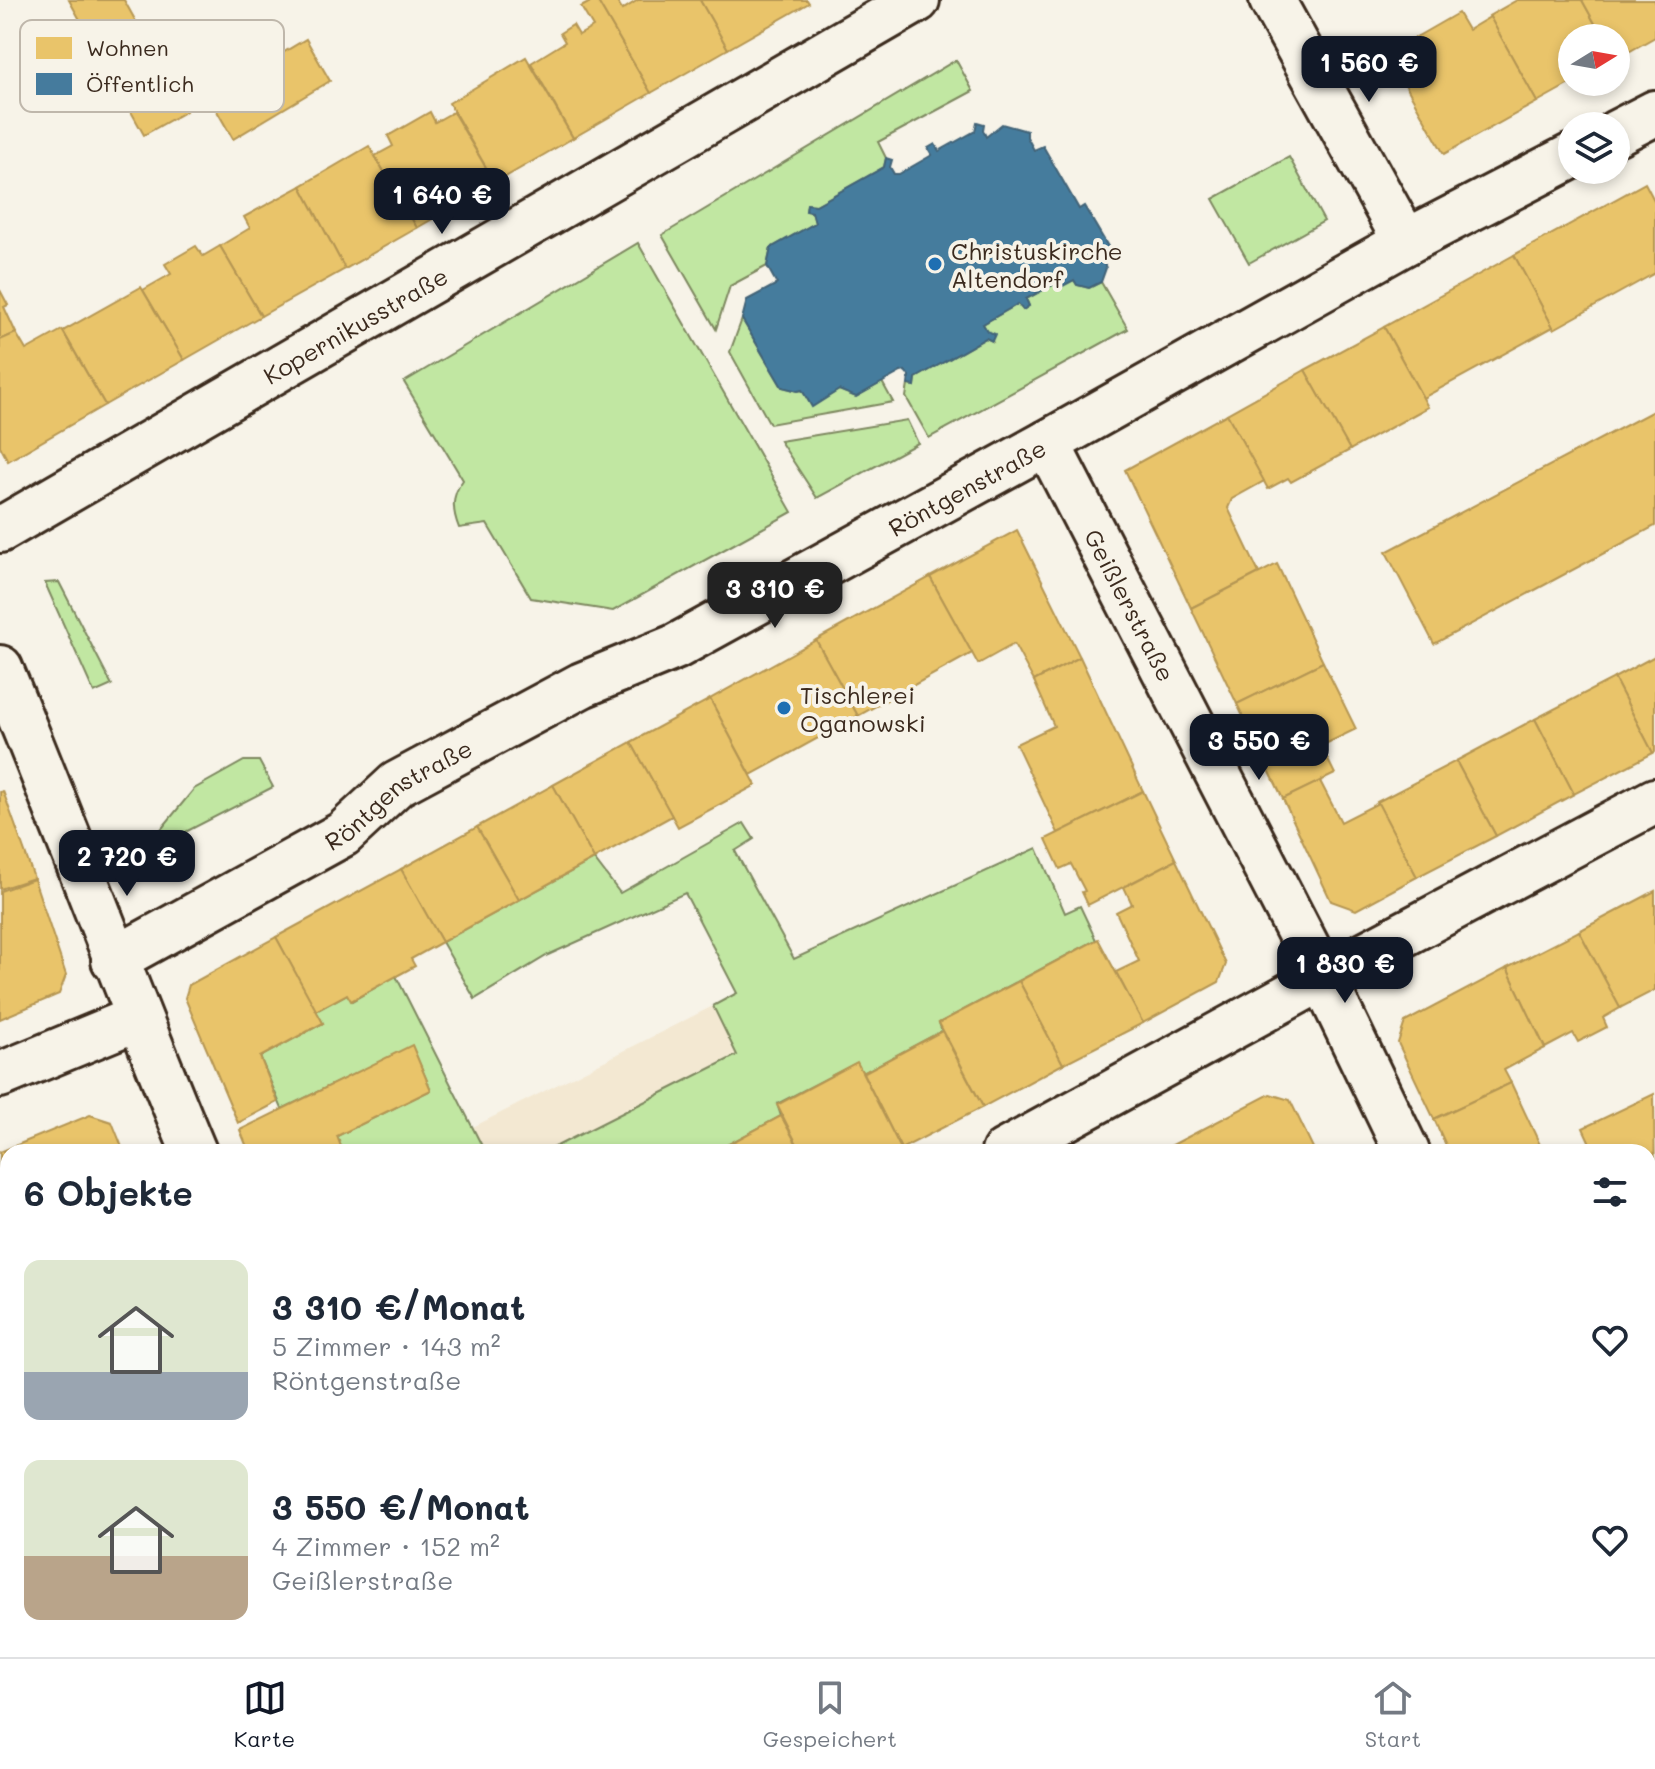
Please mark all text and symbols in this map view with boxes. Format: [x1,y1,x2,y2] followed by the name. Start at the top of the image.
[20,20,284,112] legend
[1558,24,1630,96] north arrow
[1558,24,1630,184] map controls
[86,33,169,62] text: Wohnen
[1295,36,1443,104] pin: 1 560 €
[1320,45,1418,79] text: 1 560 €
[86,69,194,98] text: Öffentlich
[1558,112,1630,184] button: layers
[368,168,516,236] pin: 1 640 €
[392,177,492,211] text: 1 640 €
[951,235,1123,294] place label: Christuskirche Altendorf
[926,255,944,273] marker: Christuskirche Altendorf
[257,259,453,390] street label: Kopernikusstraße
[883,431,1051,543] street label: Röntgenstraße
[1078,523,1183,686] street label: Geißlerstraße
[701,562,849,630] pin: 3 310 €
[725,571,825,605] text: 3 310 €
[800,679,926,738] place label: Tischlerei Oganowski
[775,699,793,717] marker: Tischlerei Oganowski
[1185,714,1333,782] pin: 3 550 €
[1208,723,1310,757] text: 3 550 €
[319,731,477,857] street label: Röntgenstraße
[53,830,201,898] pin: 2 720 €
[77,839,177,873] text: 2 720 €
[1271,937,1419,1005] pin: 1 830 €
[1295,946,1395,980] text: 1 830 €
[24,1170,193,1215] text: 6 Objekte
[1588,1170,1632,1214] icon: filters
[272,1284,525,1329] text: 3 310 €/Monat
[88,1292,184,1388] icon: home
[1588,1318,1632,1362] icon: heart
[272,1329,501,1363] text: 5 Zimmer · 143 m²
[272,1363,461,1397] text: Röntgenstraße
[272,1484,530,1529] text: 3 550 €/Monat
[88,1492,184,1588] icon: home
[1588,1518,1632,1562] icon: heart
[272,1529,500,1563] text: 4 Zimmer · 152 m²
[272,1563,453,1597] text: Geißlerstraße
[234,1676,295,1753] tab: Karte
[763,1676,897,1753] tab: Gespeichert
[1365,1676,1421,1753] tab: Start

